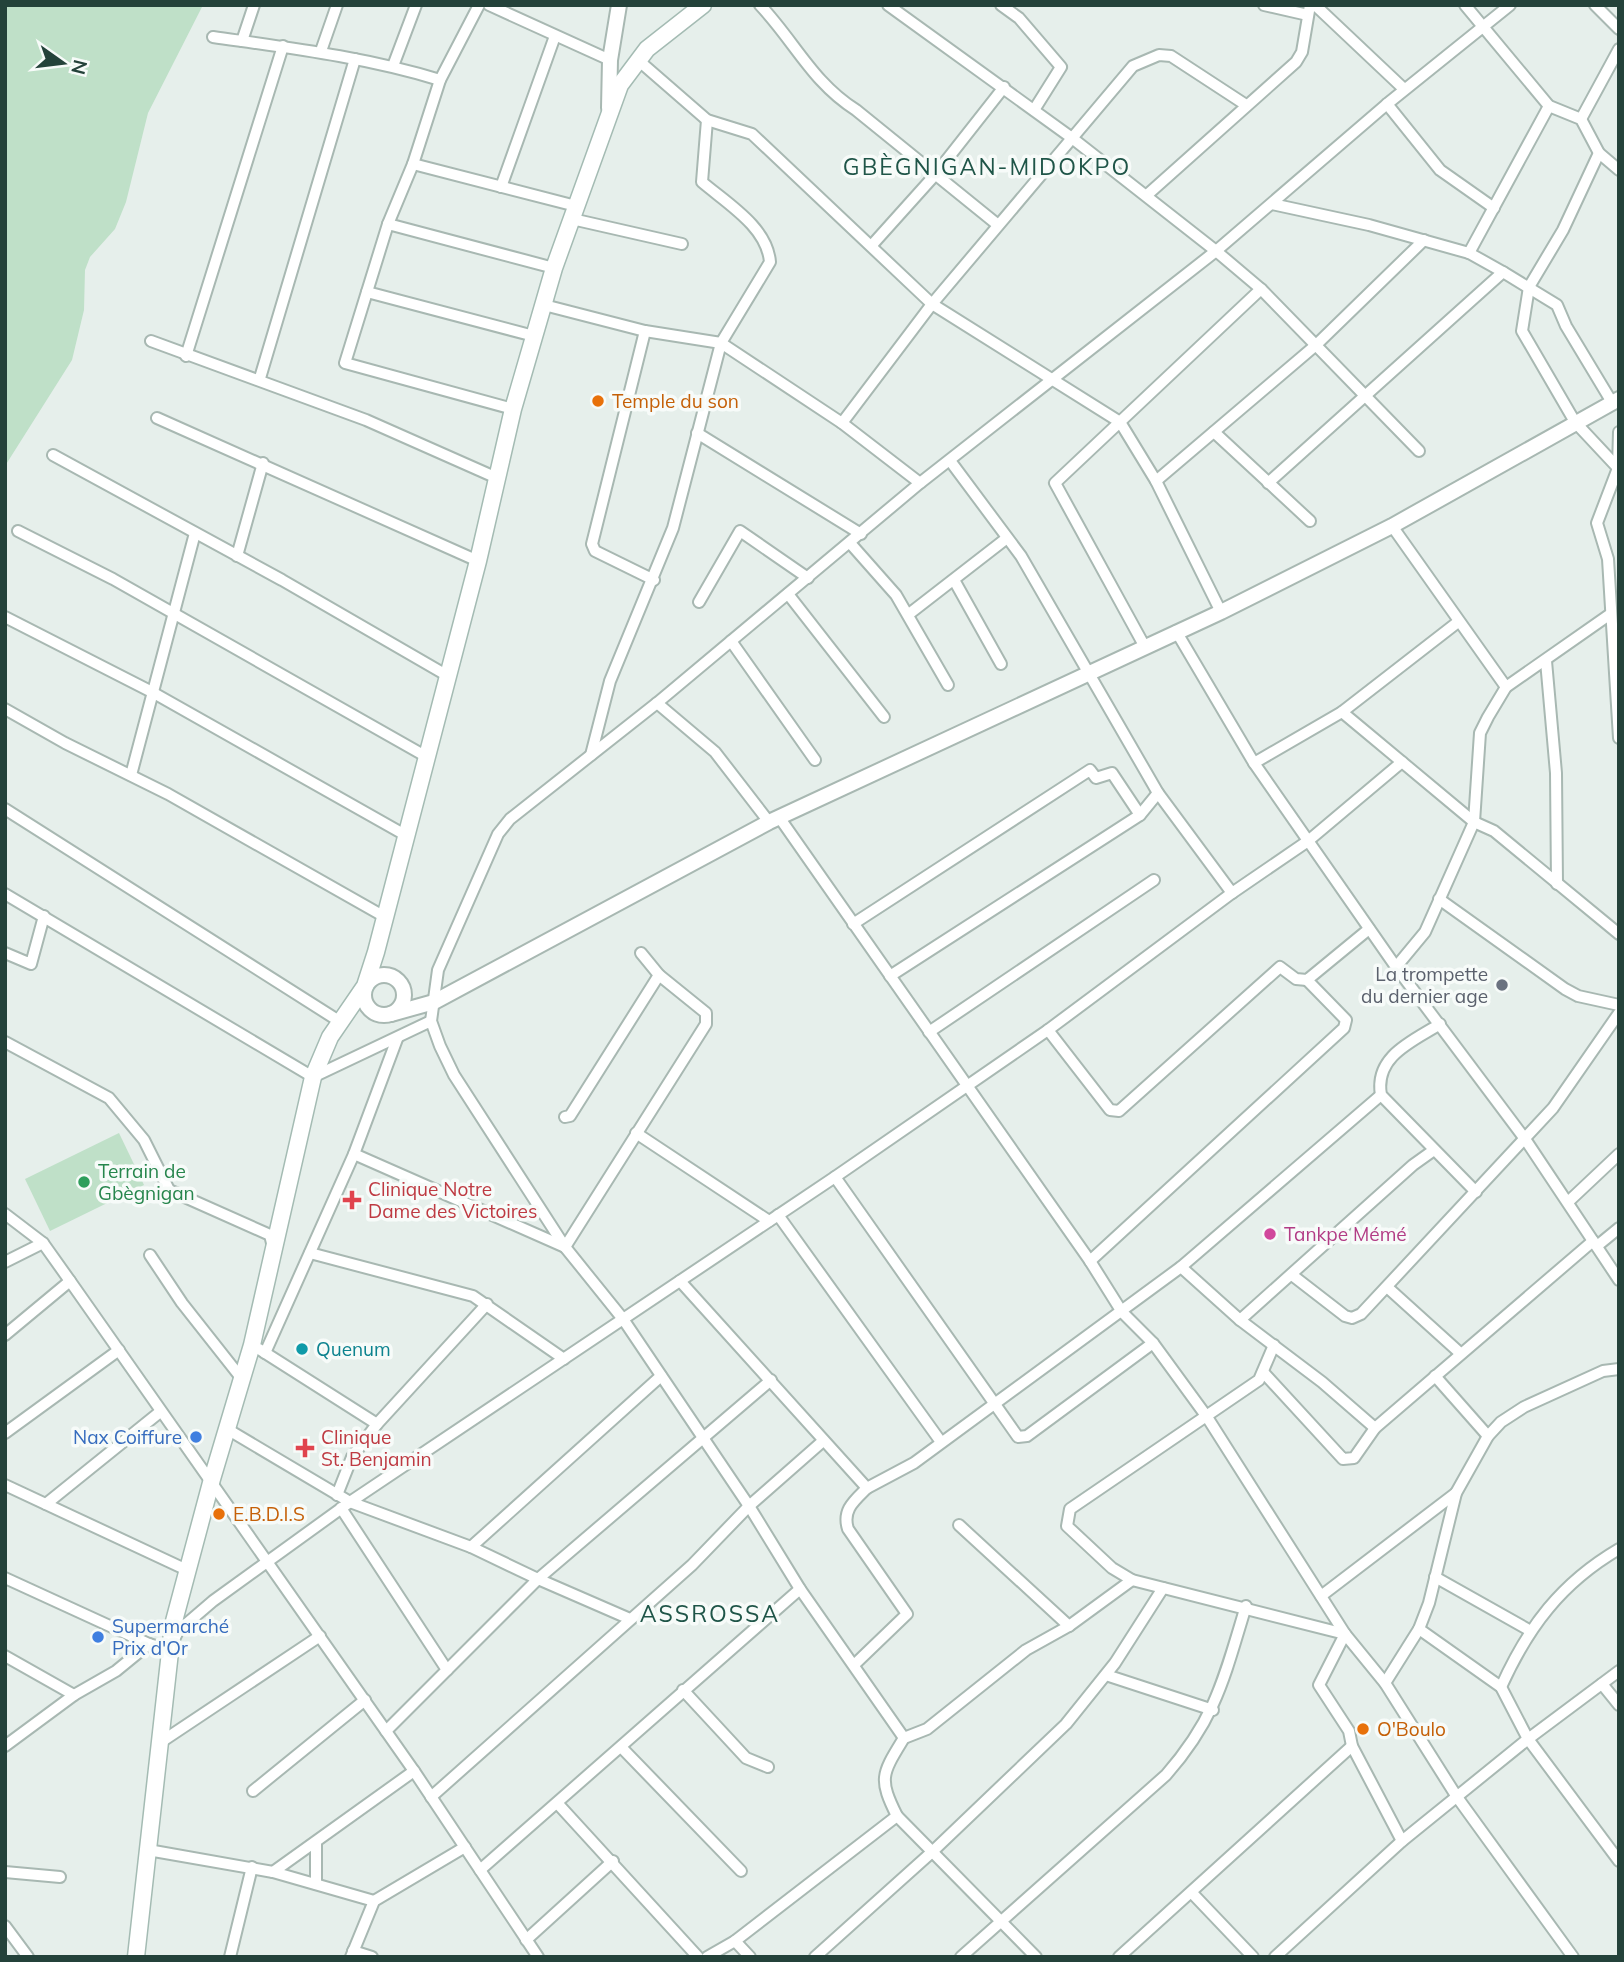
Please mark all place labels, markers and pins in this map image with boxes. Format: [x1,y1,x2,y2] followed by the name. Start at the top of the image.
[612,389,739,413] place label: Temple du son
[590,393,606,409] marker: Temple du son
[1361,962,1488,1008] place label: La trompette du dernier age
[1494,977,1510,993] marker: La trompette du dernier age
[98,1159,195,1205] place label: Terrain de Gbègnigan
[76,1174,92,1190] marker: Terrain de Gbègnigan
[368,1177,537,1223] place label: Clinique Notre Dame des Victoires
[342,1190,362,1210] marker: Clinique Notre Dame des Victoires
[1284,1222,1407,1246] place label: Tankpe Mémé
[1262,1226,1278,1242] marker: Tankpe Mémé
[316,1337,391,1361] place label: Quenum
[294,1341,310,1357] marker: Quenum
[73,1425,182,1449] place label: Nax Coiffure
[321,1425,432,1471] place label: Clinique St. Benjamin
[188,1429,204,1445] marker: Nax Coiffure
[295,1438,315,1458] marker: Clinique St. Benjamin
[233,1502,305,1526] place label: E.B.D.I.S
[211,1506,227,1522] marker: E.B.D.I.S
[112,1614,229,1660] place label: Supermarché Prix d'Or
[90,1629,106,1645] marker: Supermarché Prix d'Or
[1377,1717,1446,1741] place label: O'Boulo
[1355,1721,1371,1737] marker: O'Boulo

